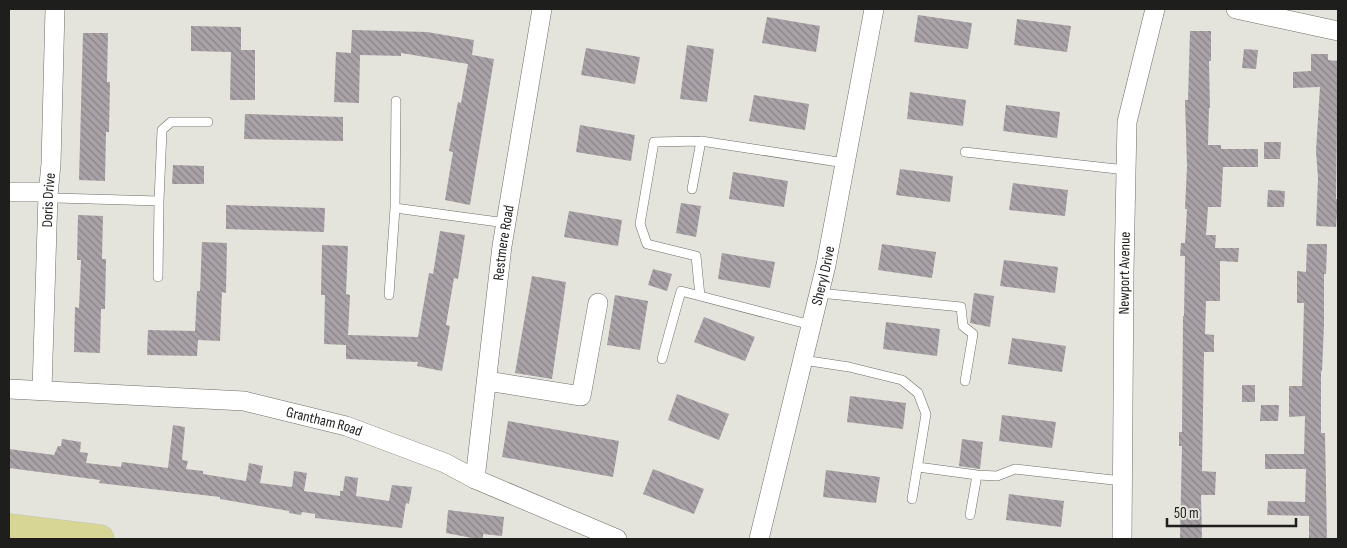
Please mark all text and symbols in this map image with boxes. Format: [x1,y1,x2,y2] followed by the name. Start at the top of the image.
[38,172,60,228] street label: Doris Drive
[489,204,519,281] street label: Restmere Road
[1115,231,1135,314] street label: Newport Avenue
[807,244,839,308] street label: Sheryl Drive
[284,403,365,441] street label: Grantham Road
[1167,496,1296,528] scale bar
[1174,504,1199,523] text: 50 m

